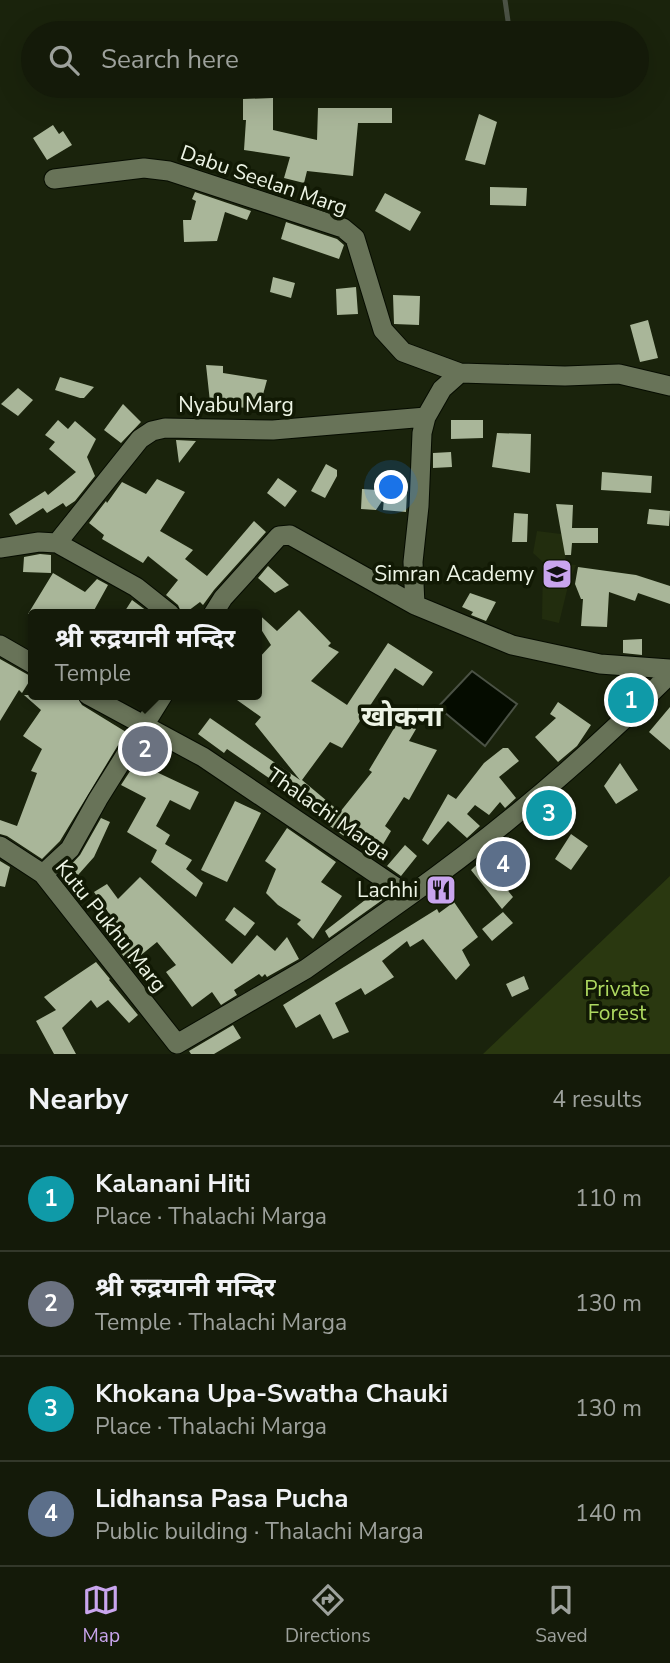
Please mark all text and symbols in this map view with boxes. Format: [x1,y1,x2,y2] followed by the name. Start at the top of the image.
[21,21,649,98] search box
[45,41,83,79] icon: search
[101,42,239,77] text: Search here
[177,138,351,222] street label: Dabu Seelan Marg
[178,391,294,419] street label: Nyabu Marg
[374,470,408,504] your location
[540,557,574,591] school or university icon: Simran Academy
[374,560,534,588] place label: Simran Academy
[28,609,262,700] popup
[55,621,235,656] text: श्री रुद्रयानी मन्दिर
[55,658,131,689] text: Temple
[608,674,654,726] pin: 1
[361,698,443,736] district label: खोकना
[122,723,168,775] pin: 2
[262,761,396,867] street label: Thalachi Marga
[526,787,572,839] pin: 3
[480,838,526,890] pin: 4
[49,854,173,998] street label: Kutu Pukhu Marg
[424,873,458,907] restaurant icon: Lachhi
[357,876,418,904] place label: Lachhi
[584,975,650,1027] park label: Private Forest
[28,1079,128,1120] text: Nearby
[552,1084,642,1115] text: 4 results
[95,1166,251,1201] text: Kalanani Hiti
[44,1183,58,1214] text: 1
[575,1183,642,1214] text: 110 m
[95,1201,327,1232] text: Place · Thalachi Marga
[95,1270,276,1305] text: श्री रुद्रयानी मन्दिर
[44,1288,58,1319] text: 2
[575,1288,642,1319] text: 130 m
[95,1307,347,1338] text: Temple · Thalachi Marga
[95,1376,448,1411] text: Khokana Upa-Swatha Chauki
[44,1393,58,1424] text: 3
[575,1393,642,1424] text: 130 m
[95,1411,327,1442] text: Place · Thalachi Marga
[95,1481,348,1516] text: Lidhansa Pasa Pucha
[44,1498,58,1529] text: 4
[575,1498,642,1529] text: 140 m
[95,1516,424,1547] text: Public building · Thalachi Marga
[82,1581,120,1649] tab: Map
[285,1581,371,1649] tab: Directions
[535,1581,588,1649] tab: Saved

